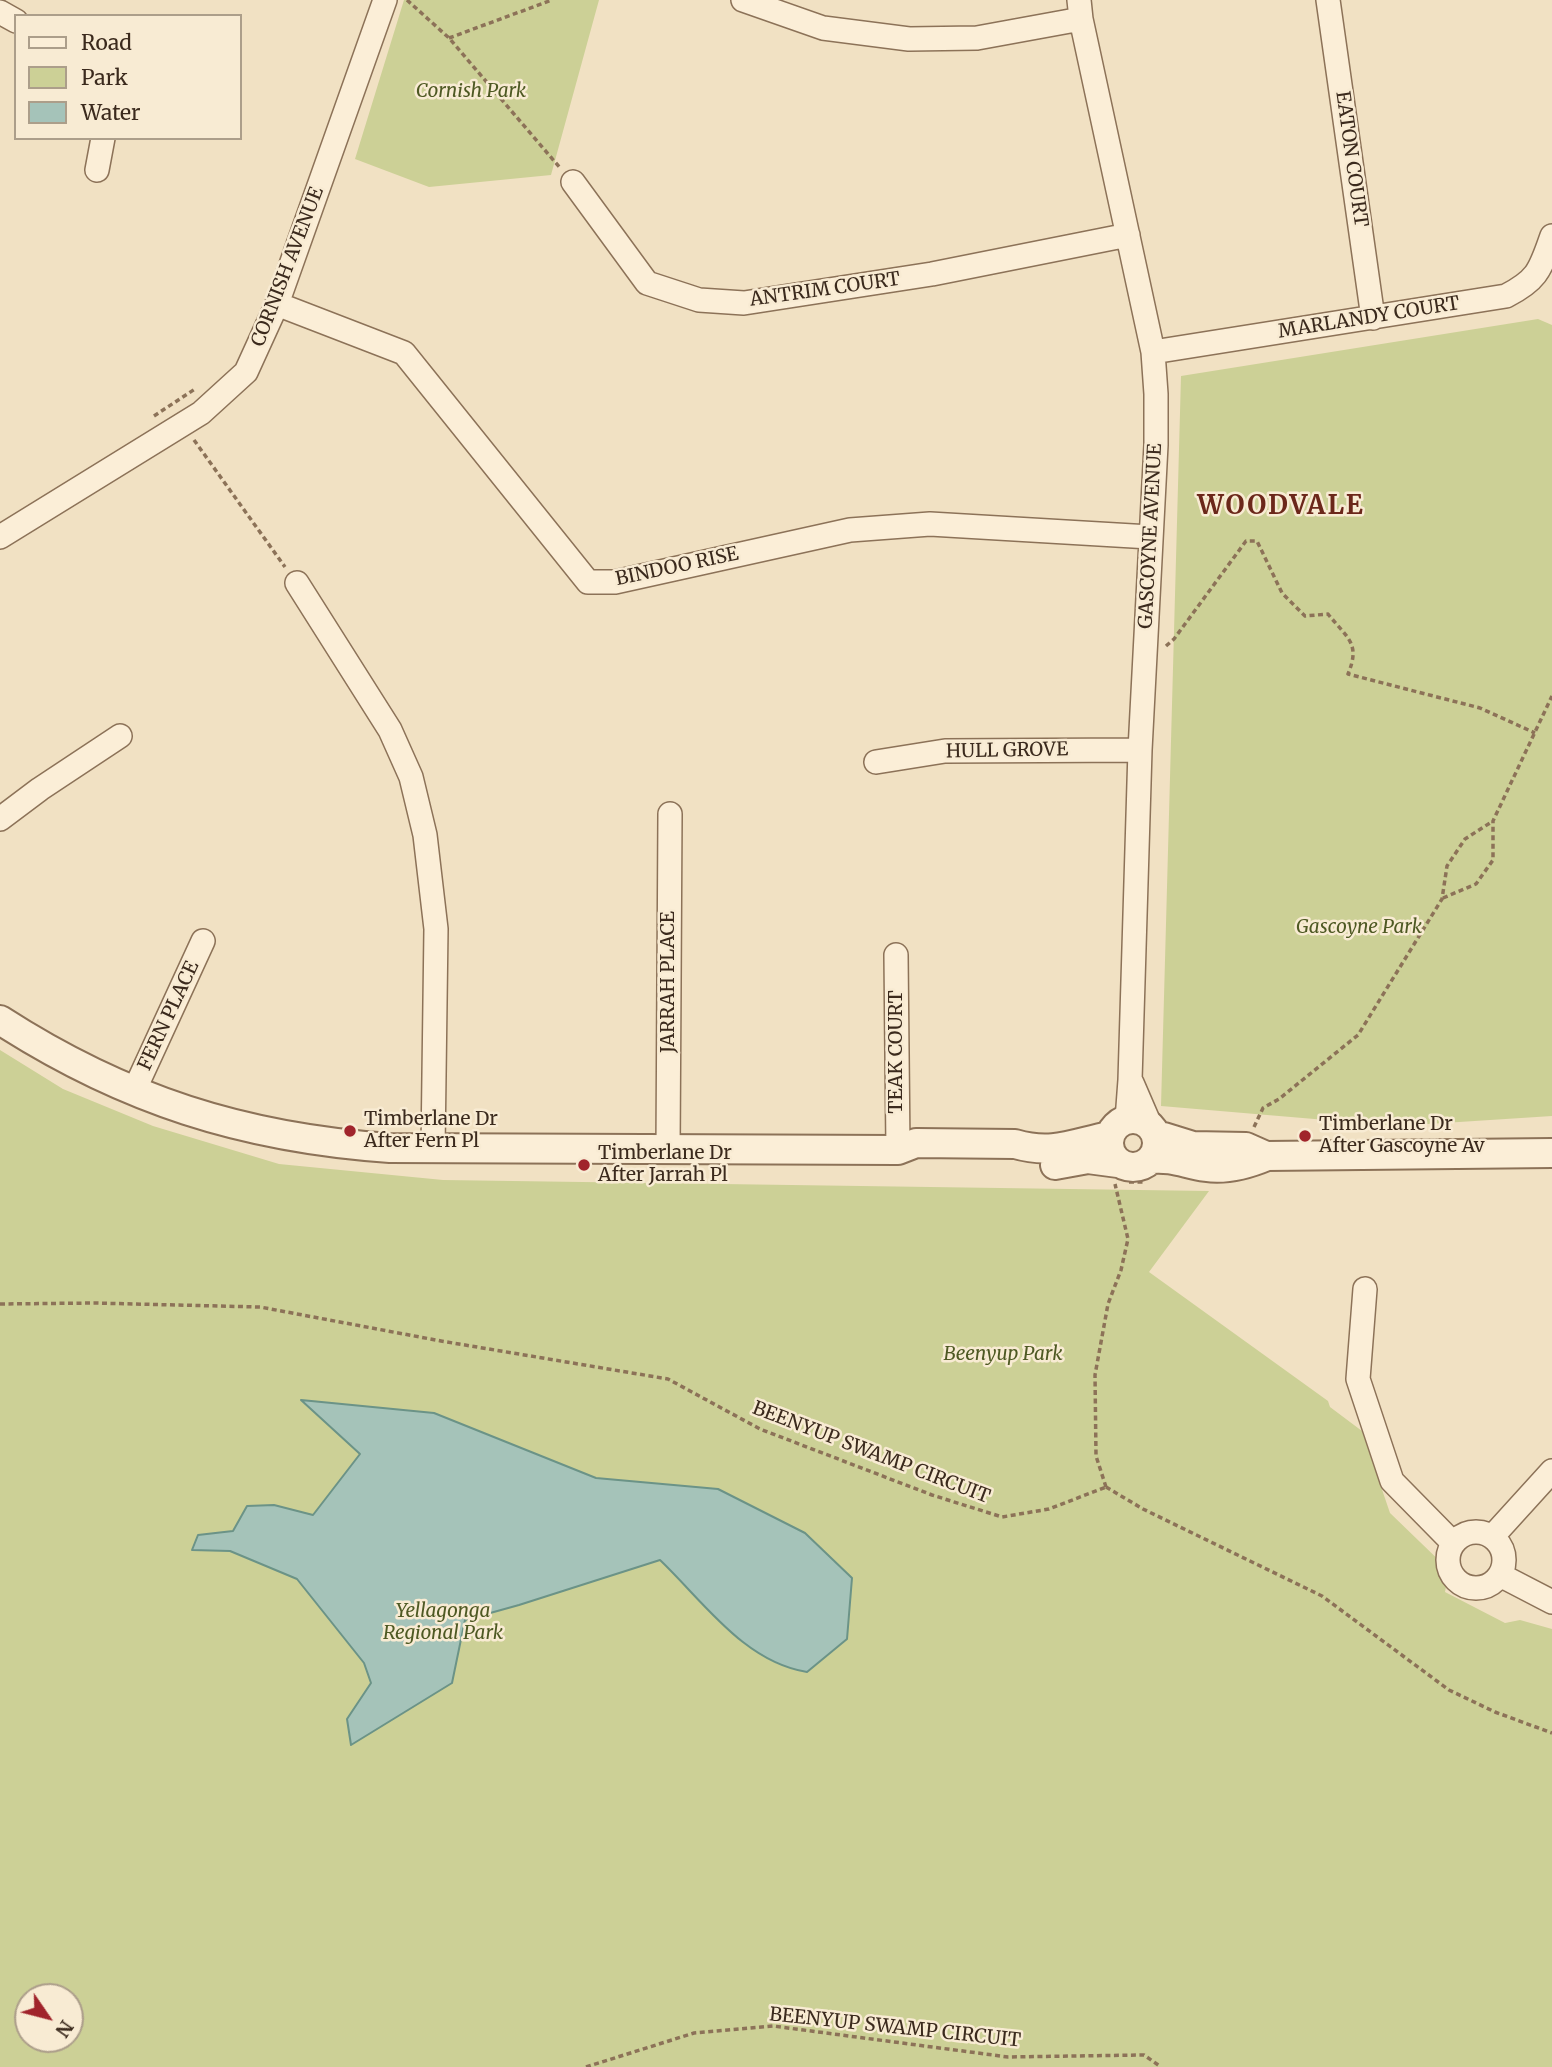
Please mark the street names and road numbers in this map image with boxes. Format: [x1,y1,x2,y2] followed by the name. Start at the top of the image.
[1330,90,1372,228] street label: EATON COURT
[247,184,329,350] street label: CORNISH AVENUE
[748,268,902,312] street label: ANTRIM COURT
[1277,292,1461,344] street label: MARLANDY COURT
[1135,443,1167,629] street label: GASCOYNE AVENUE
[614,543,740,591] street label: BINDOO RISE
[946,739,1068,763] street label: HULL GROVE
[658,911,680,1053] street label: JARRAH PLACE
[134,958,204,1074] street label: FERN PLACE
[886,990,908,1114] street label: TEAK COURT
[749,1397,993,1509] street label: BEENYUP SWAMP CIRCUIT
[768,2003,1022,2053] street label: BEENYUP SWAMP CIRCUIT

